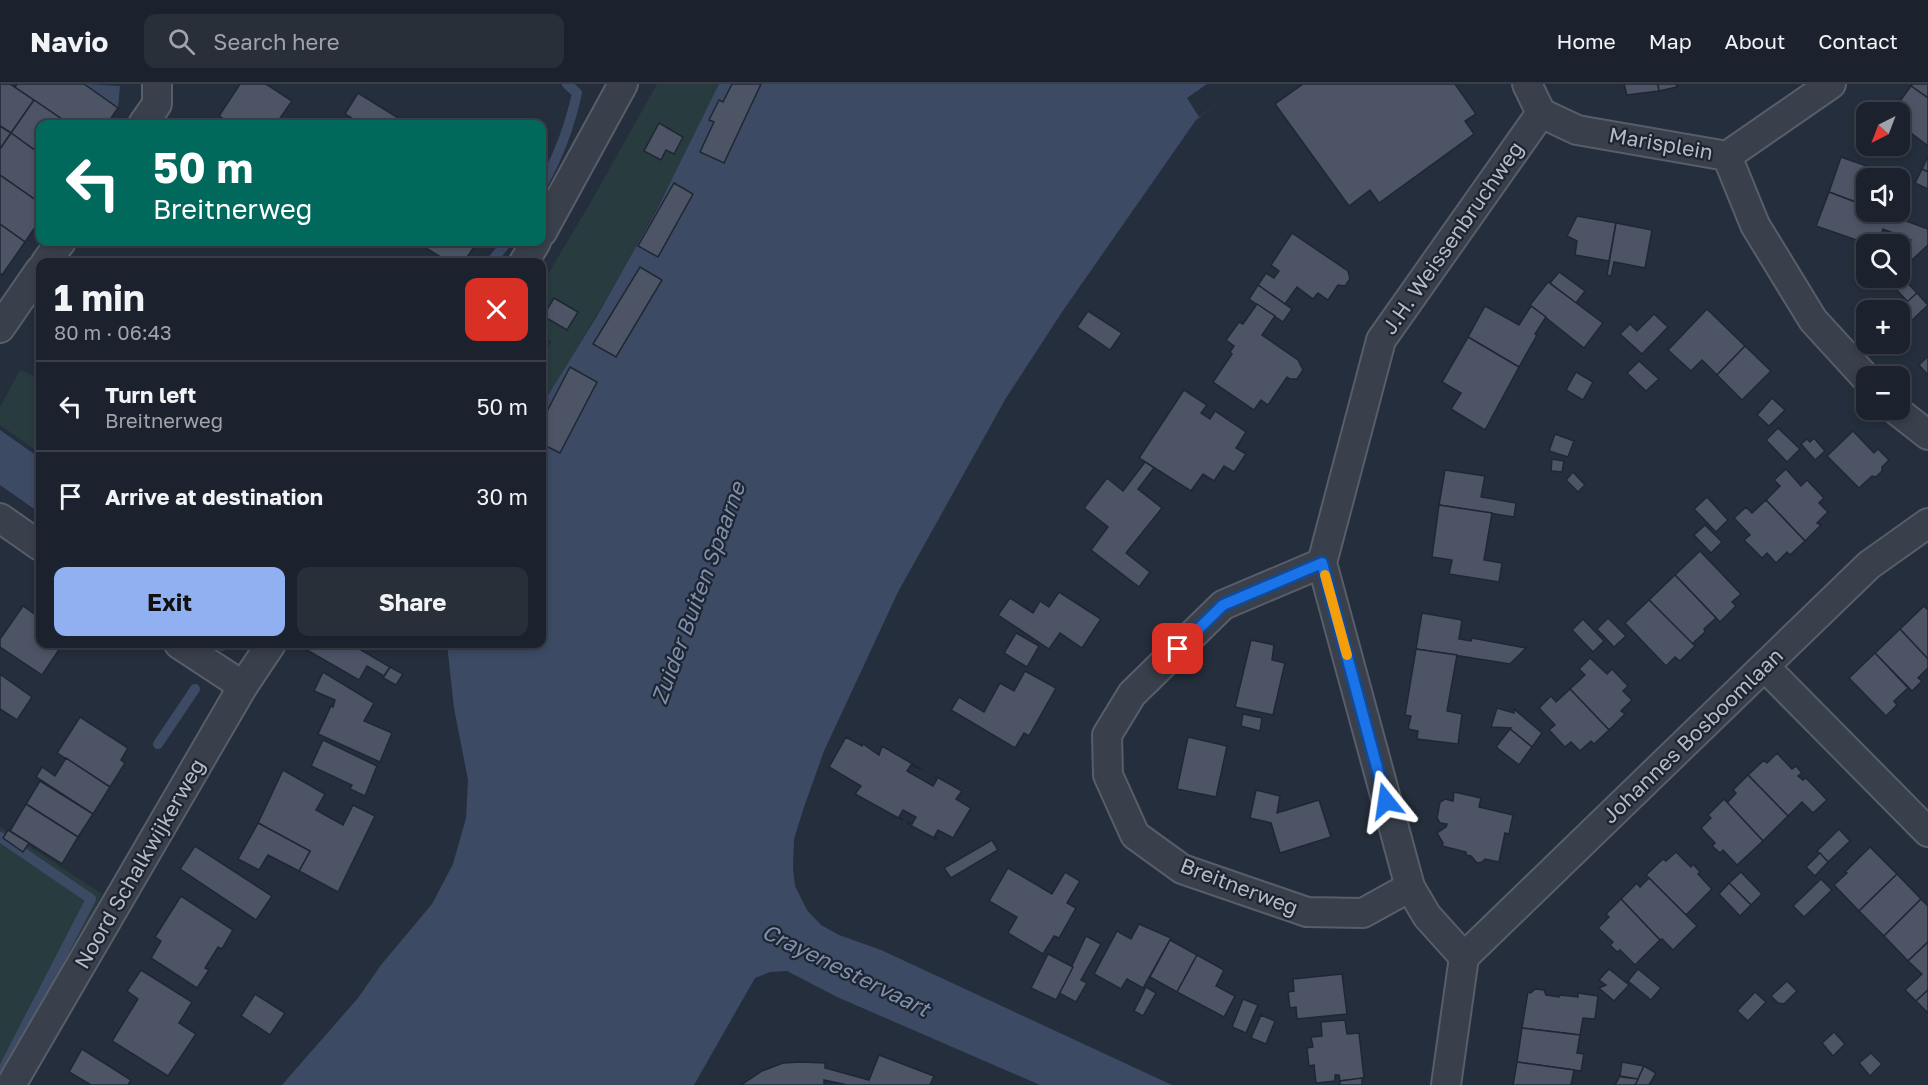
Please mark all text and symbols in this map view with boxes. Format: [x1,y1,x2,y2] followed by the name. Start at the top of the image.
[144,14,564,68] search box
[30,25,108,58] text: Navio
[165,25,198,58] icon: search
[213,28,339,55] text: Search here
[1556,28,1616,54] text: Home
[1649,28,1692,54] text: Map
[1725,28,1785,54] text: About
[1818,28,1898,54] text: Contact
[1856,102,1910,156] north arrow
[1856,102,1910,420] map controls
[1607,121,1715,165] street label: Marisplein
[1376,136,1529,339] street label: J.H. Weissenbruchweg
[153,142,253,192] text: 50 m
[54,144,132,222] icon: left
[1856,168,1910,222] button: sound
[153,193,312,225] text: Breitnerweg
[1856,234,1910,288] button: search
[54,276,145,319] text: 1 min
[465,278,528,341] button: close
[1856,300,1910,354] button: +
[54,320,172,344] text: 80 m · 06:43
[1856,366,1910,420] button: −
[105,381,196,408] text: Turn left
[54,390,87,423] icon: left
[477,393,528,420] text: 50 m
[105,408,223,432] text: Breitnerweg
[645,476,751,707] water label: Zuider Buiten Spaarne
[54,480,87,513] icon: arrive
[105,483,323,510] text: Arrive at destination
[477,483,528,510] text: 30 m
[54,567,285,636] button: Exit
[297,567,528,636] button: Share
[1152,623,1203,674] pin
[1161,632,1194,665] icon: arrive
[1596,642,1788,828] street label: Johannes Bosboomlaan
[68,754,210,973] street label: Noord Schalkwijkerweg
[1354,769,1418,833] position arrow
[1177,852,1302,920] street label: Breitnerweg
[758,917,936,1023] water label: Crayenestervaart

